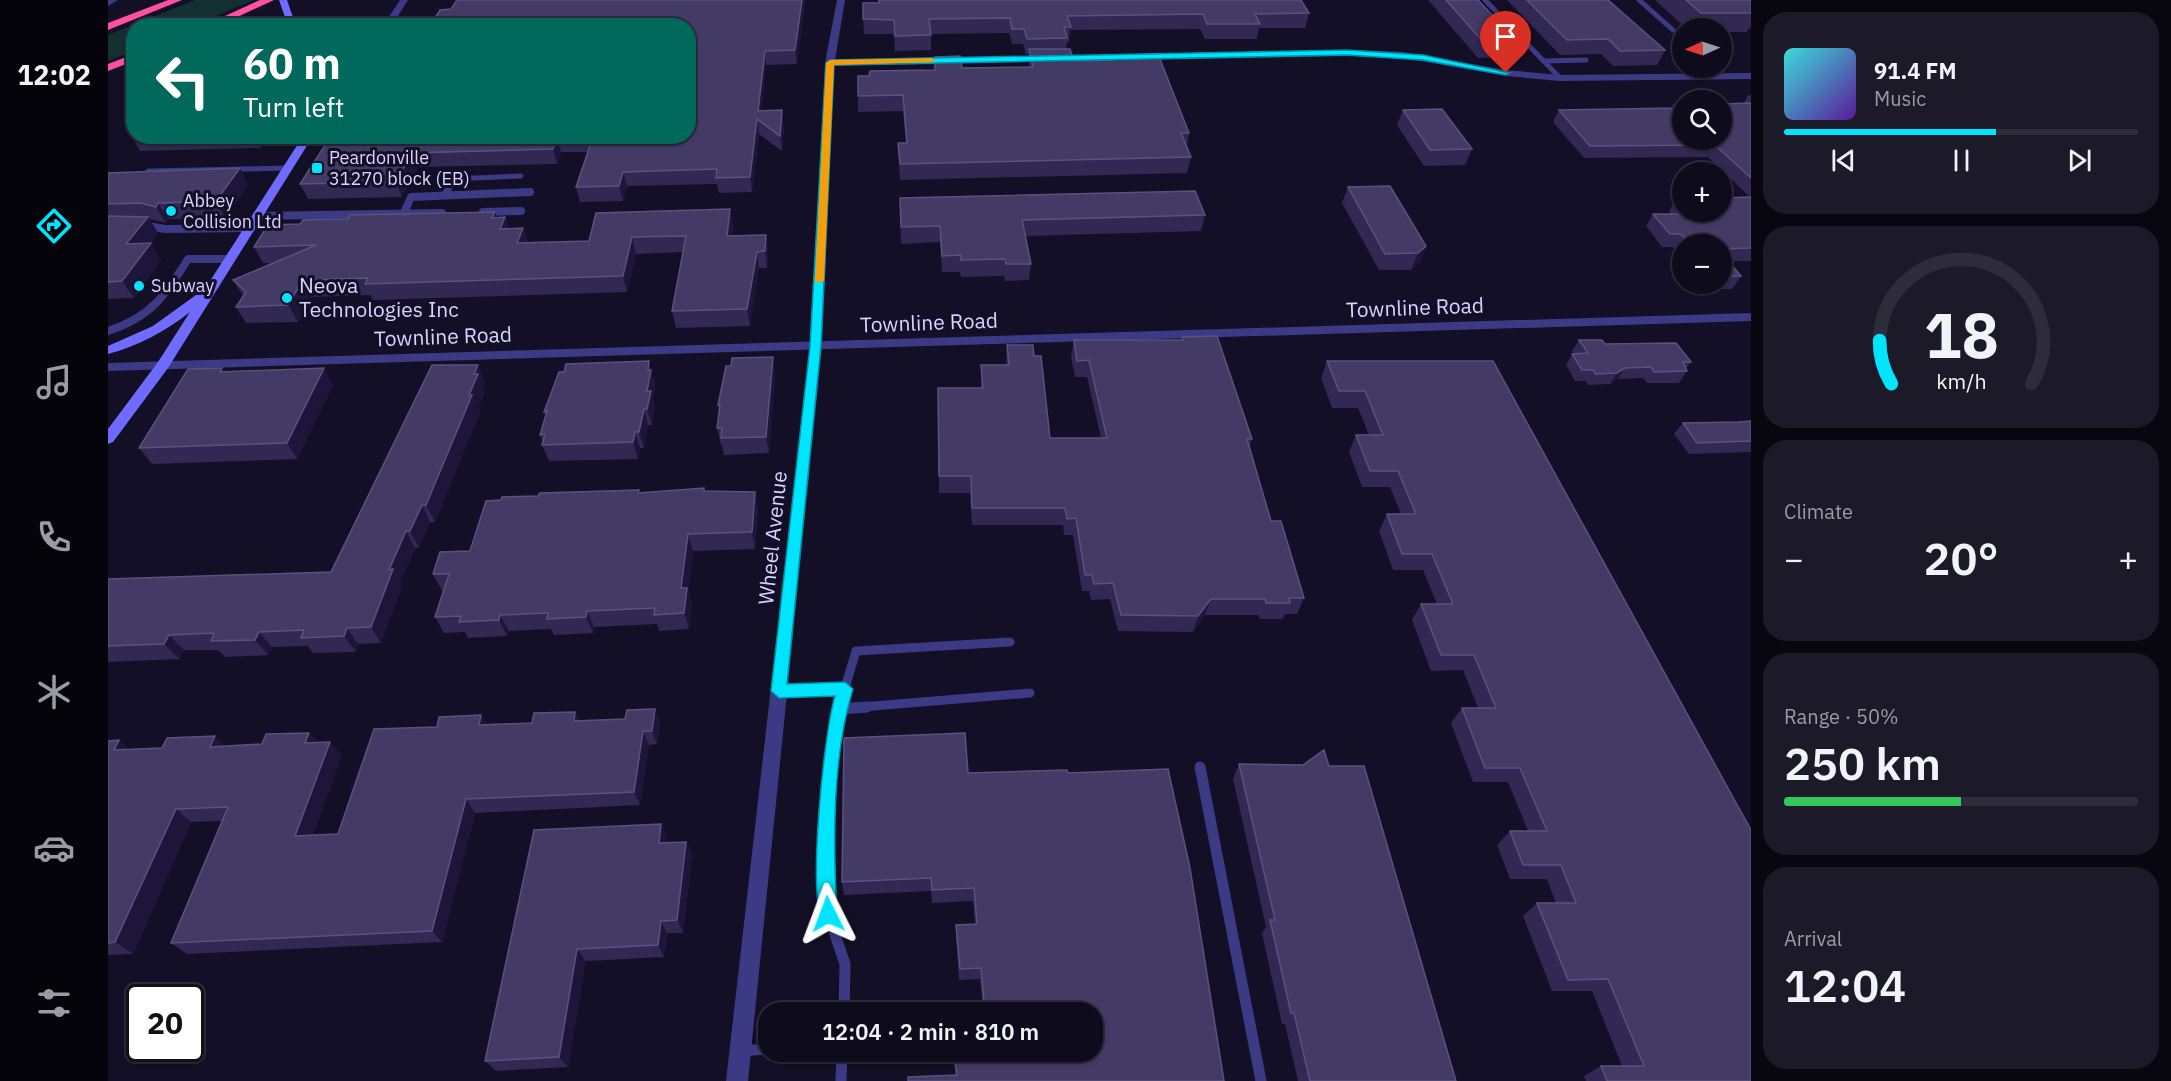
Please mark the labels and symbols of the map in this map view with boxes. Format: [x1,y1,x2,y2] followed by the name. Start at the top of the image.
[1480,11,1531,73] pin
[1672,18,1732,78] north arrow
[329,146,470,190] place label: Peardonville 31270 block (EB)
[310,161,324,175] marker: Peardonville 31270 block (EB)
[183,189,282,233] place label: Abbey Collision Ltd
[164,204,178,218] marker: Abbey Collision Ltd
[299,271,459,323] place label: Neova Technologies Inc
[151,274,214,297] place label: Subway
[132,279,146,293] marker: Subway
[280,291,294,305] marker: Neova Technologies Inc
[1346,291,1484,323] street label: Townline Road
[860,306,998,338] street label: Townline Road
[374,320,512,352] street label: Townline Road
[751,470,793,606] street label: Wheel Avenue
[796,882,860,946] position arrow
[126,984,204,1062] speed limit sign: 20

